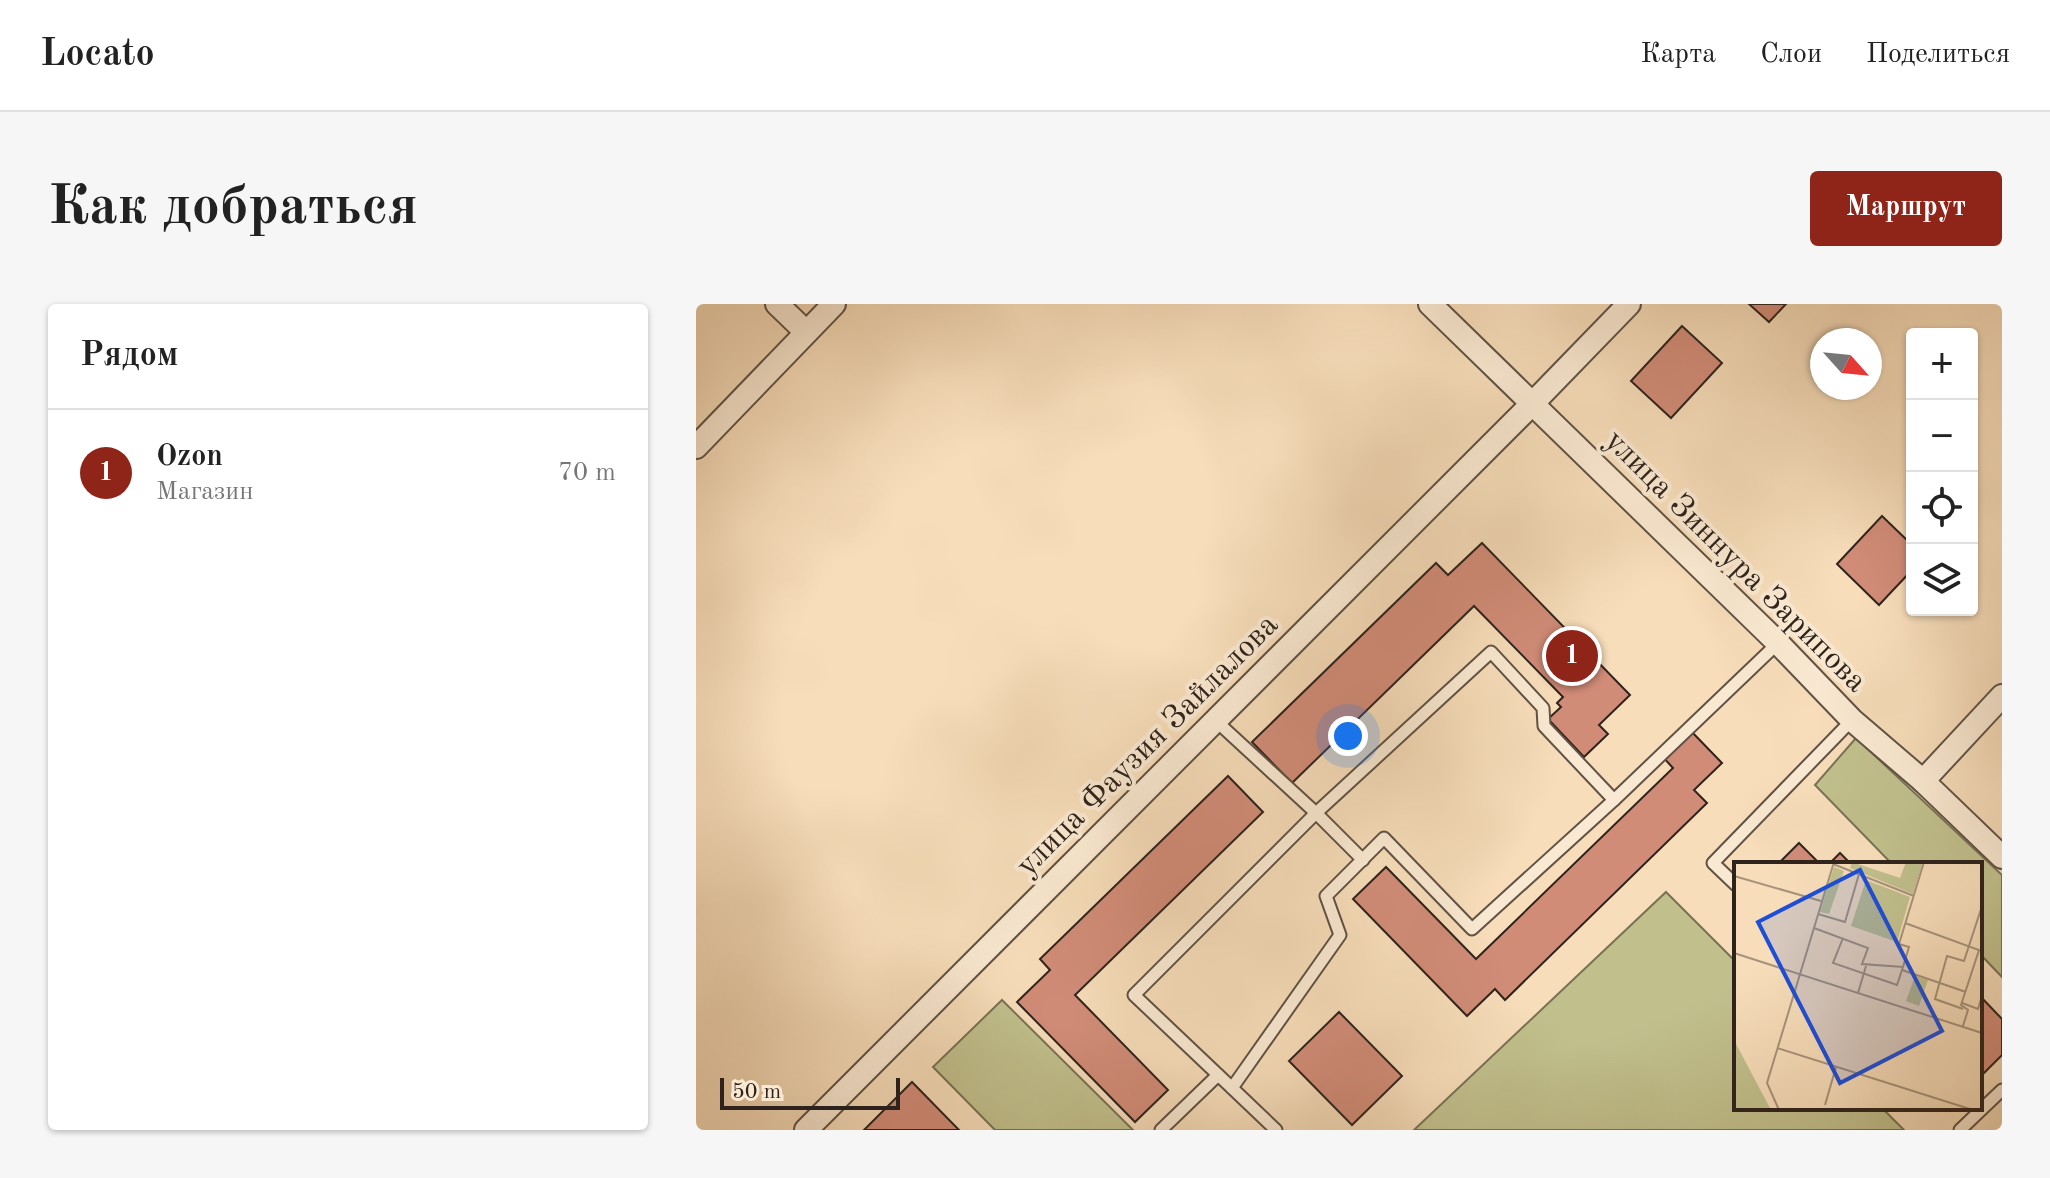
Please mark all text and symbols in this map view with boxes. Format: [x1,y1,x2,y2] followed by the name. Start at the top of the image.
[40,36,155,74] text: Locato
[1640,41,1716,69] text: Карта
[1760,41,1822,69] text: Слои
[1866,41,2010,69] text: Поделиться
[1810,171,2002,246] button: Маршрут
[48,180,418,236] text: Как добраться
[1810,328,1882,400] north arrow
[1906,328,1978,616] map controls
[1906,328,1978,400] button: +
[80,339,179,373] text: Рядом
[1906,400,1978,472] button: −
[1598,425,1872,699] street label: улица Зиннура Зарипова
[156,442,223,472] text: Ozon
[98,460,114,486] text: 1
[558,460,616,486] text: 70 m
[1906,472,1978,544] button: locate
[156,479,254,505] text: Магазин
[1906,544,1978,616] button: layers
[1011,609,1285,883] street label: улица Фаузия Зайлалова
[1546,626,1598,686] pin: 1
[1328,716,1368,756] your location
[1734,862,1982,1110] inset map
[720,1074,900,1110] scale bar
[732,1081,781,1103] text: 50 m

